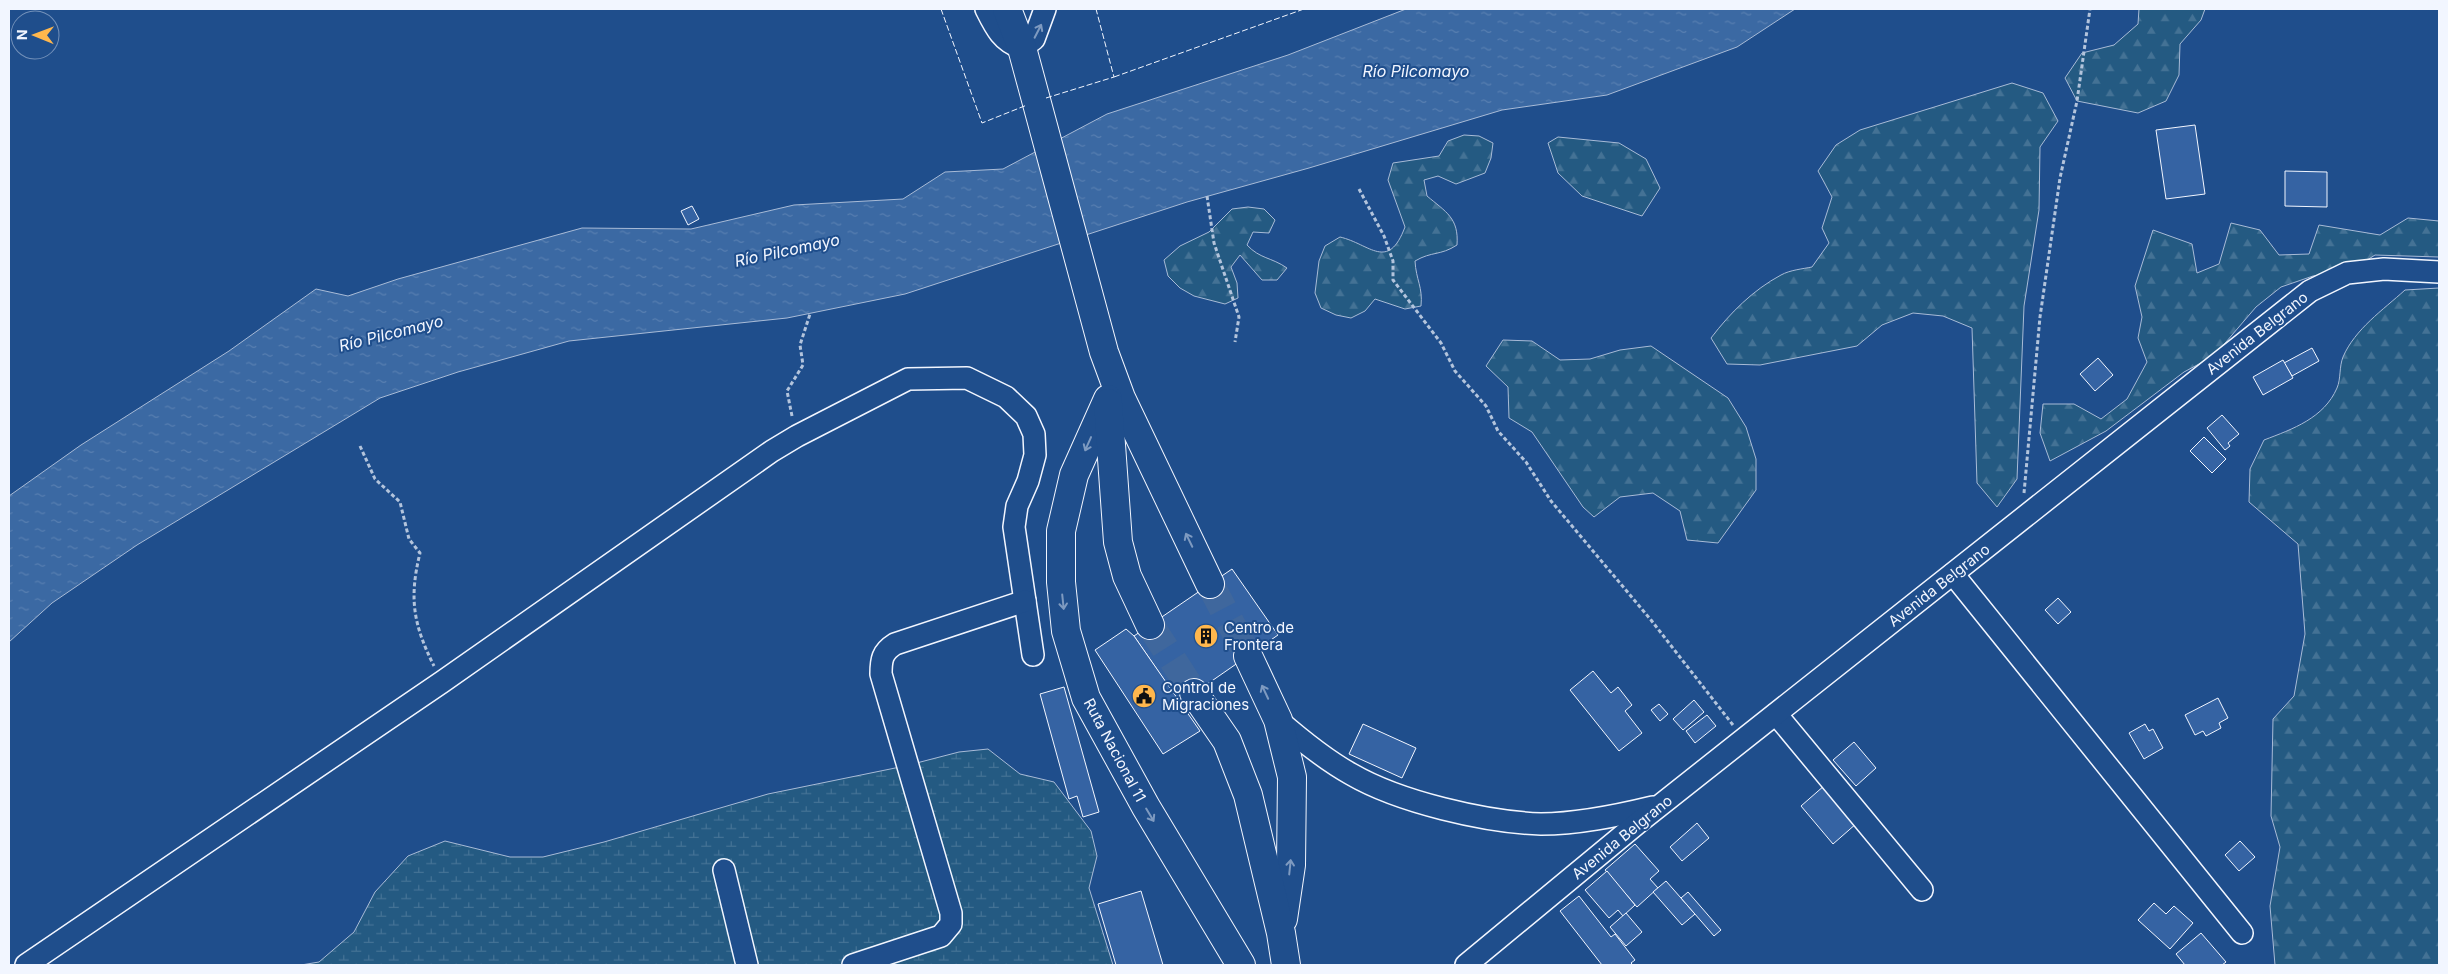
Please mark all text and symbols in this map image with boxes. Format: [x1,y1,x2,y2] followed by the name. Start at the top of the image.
[10,10,60,60] north arrow
[1033,24,1043,39] one-way arrow
[13,29,30,40] text: N
[1363,61,1469,81] water label: Río Pilcomayo
[733,229,841,271] water label: Río Pilcomayo
[2202,287,2312,379] street label: Avenida Belgrano
[337,310,445,356] water label: Río Pilcomayo
[1083,436,1093,451] one-way arrow
[1184,533,1193,548] one-way arrow
[1884,539,1994,631] street label: Avenida Belgrano
[1058,594,1068,610] one-way arrow
[1224,618,1294,654] place label: Centro de Frontera
[1193,623,1219,649] building icon: Centro de Frontera
[1162,678,1249,714] place label: Control de Migraciones
[1131,683,1157,709] public building icon: Control de Migraciones
[1260,685,1269,700] one-way arrow
[1080,695,1150,805] street label: Ruta Nacional 11
[1568,791,1676,883] street label: Avenida Belgrano
[1146,807,1156,821] one-way arrow
[1285,860,1295,876] one-way arrow

